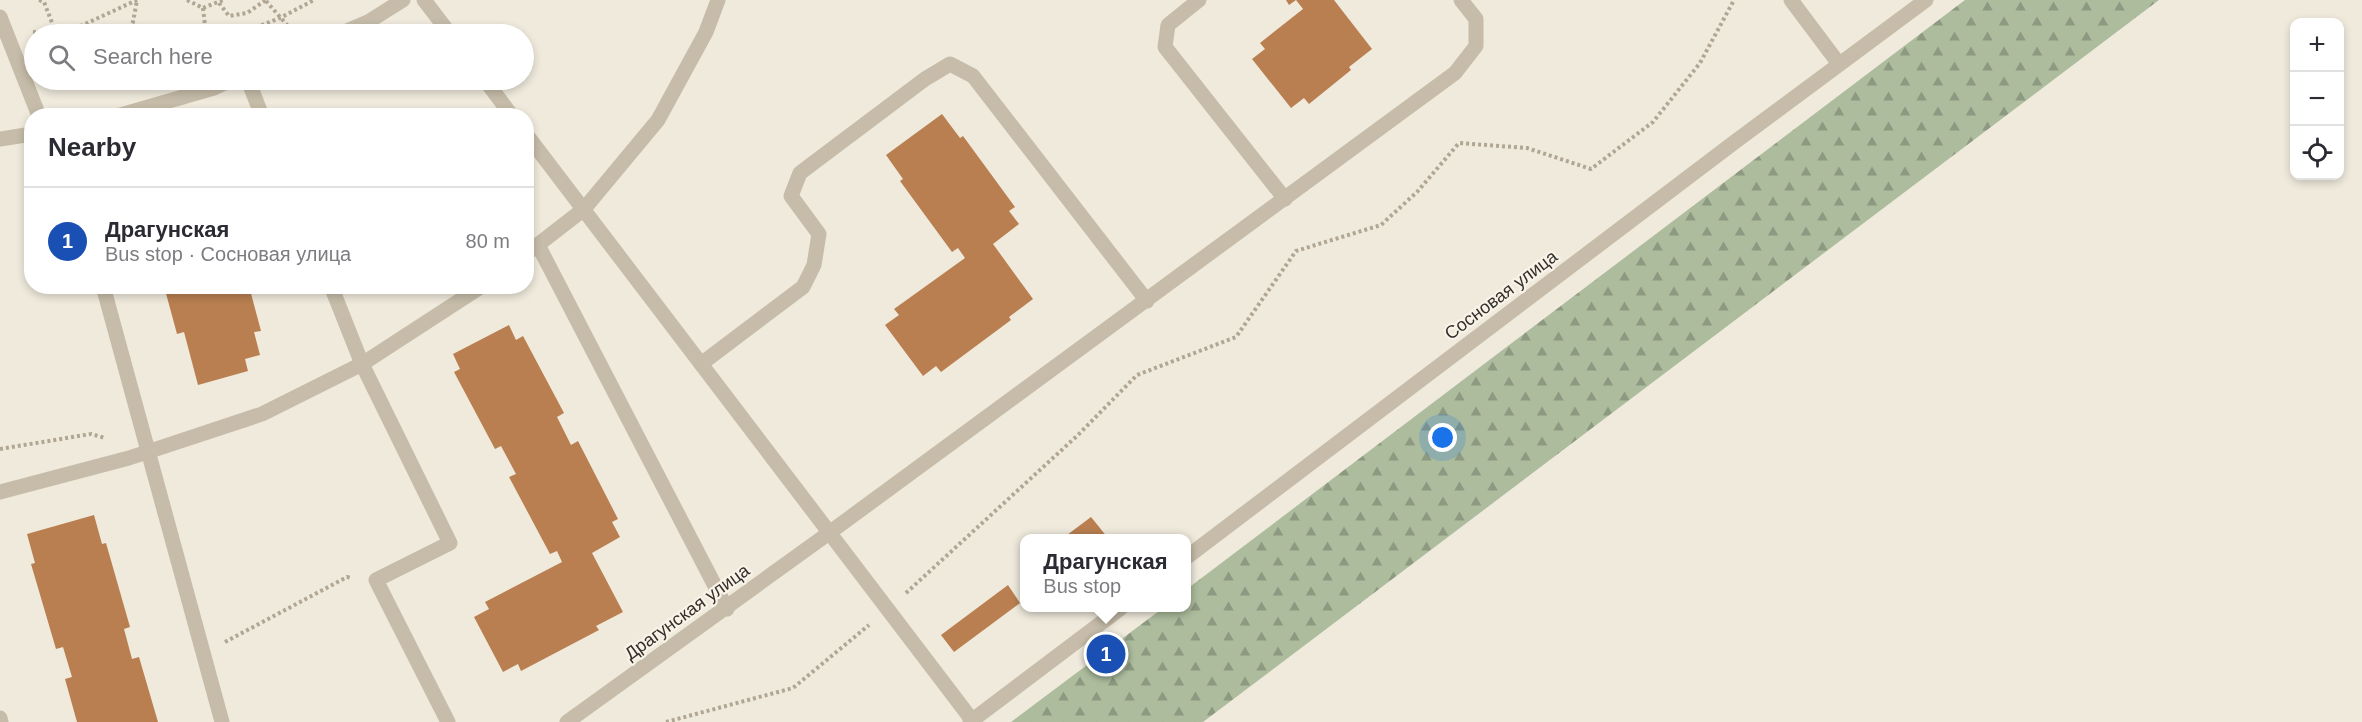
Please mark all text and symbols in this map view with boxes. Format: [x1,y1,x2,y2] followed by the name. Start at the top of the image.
[2290,18,2344,180] map controls
[2290,18,2344,72] button: +
[24,24,534,90] search box
[45,41,78,74] icon: search
[93,44,213,69] text: Search here
[2290,72,2344,126] button: −
[2290,126,2344,180] button: locate
[48,132,136,162] text: Nearby
[105,217,229,242] text: Драгунская
[62,230,73,252] text: 1
[466,230,510,252] text: 80 m
[105,243,351,265] text: Bus stop · Сосновая улица
[1441,246,1562,344] street label: Сосновая улица
[1428,423,1457,452] your location
[1020,534,1191,612] popup
[1043,549,1168,574] text: Драгунская
[621,559,754,664] street label: Драгунская улица
[1043,575,1121,597] text: Bus stop
[1086,632,1126,676] pin: 1

